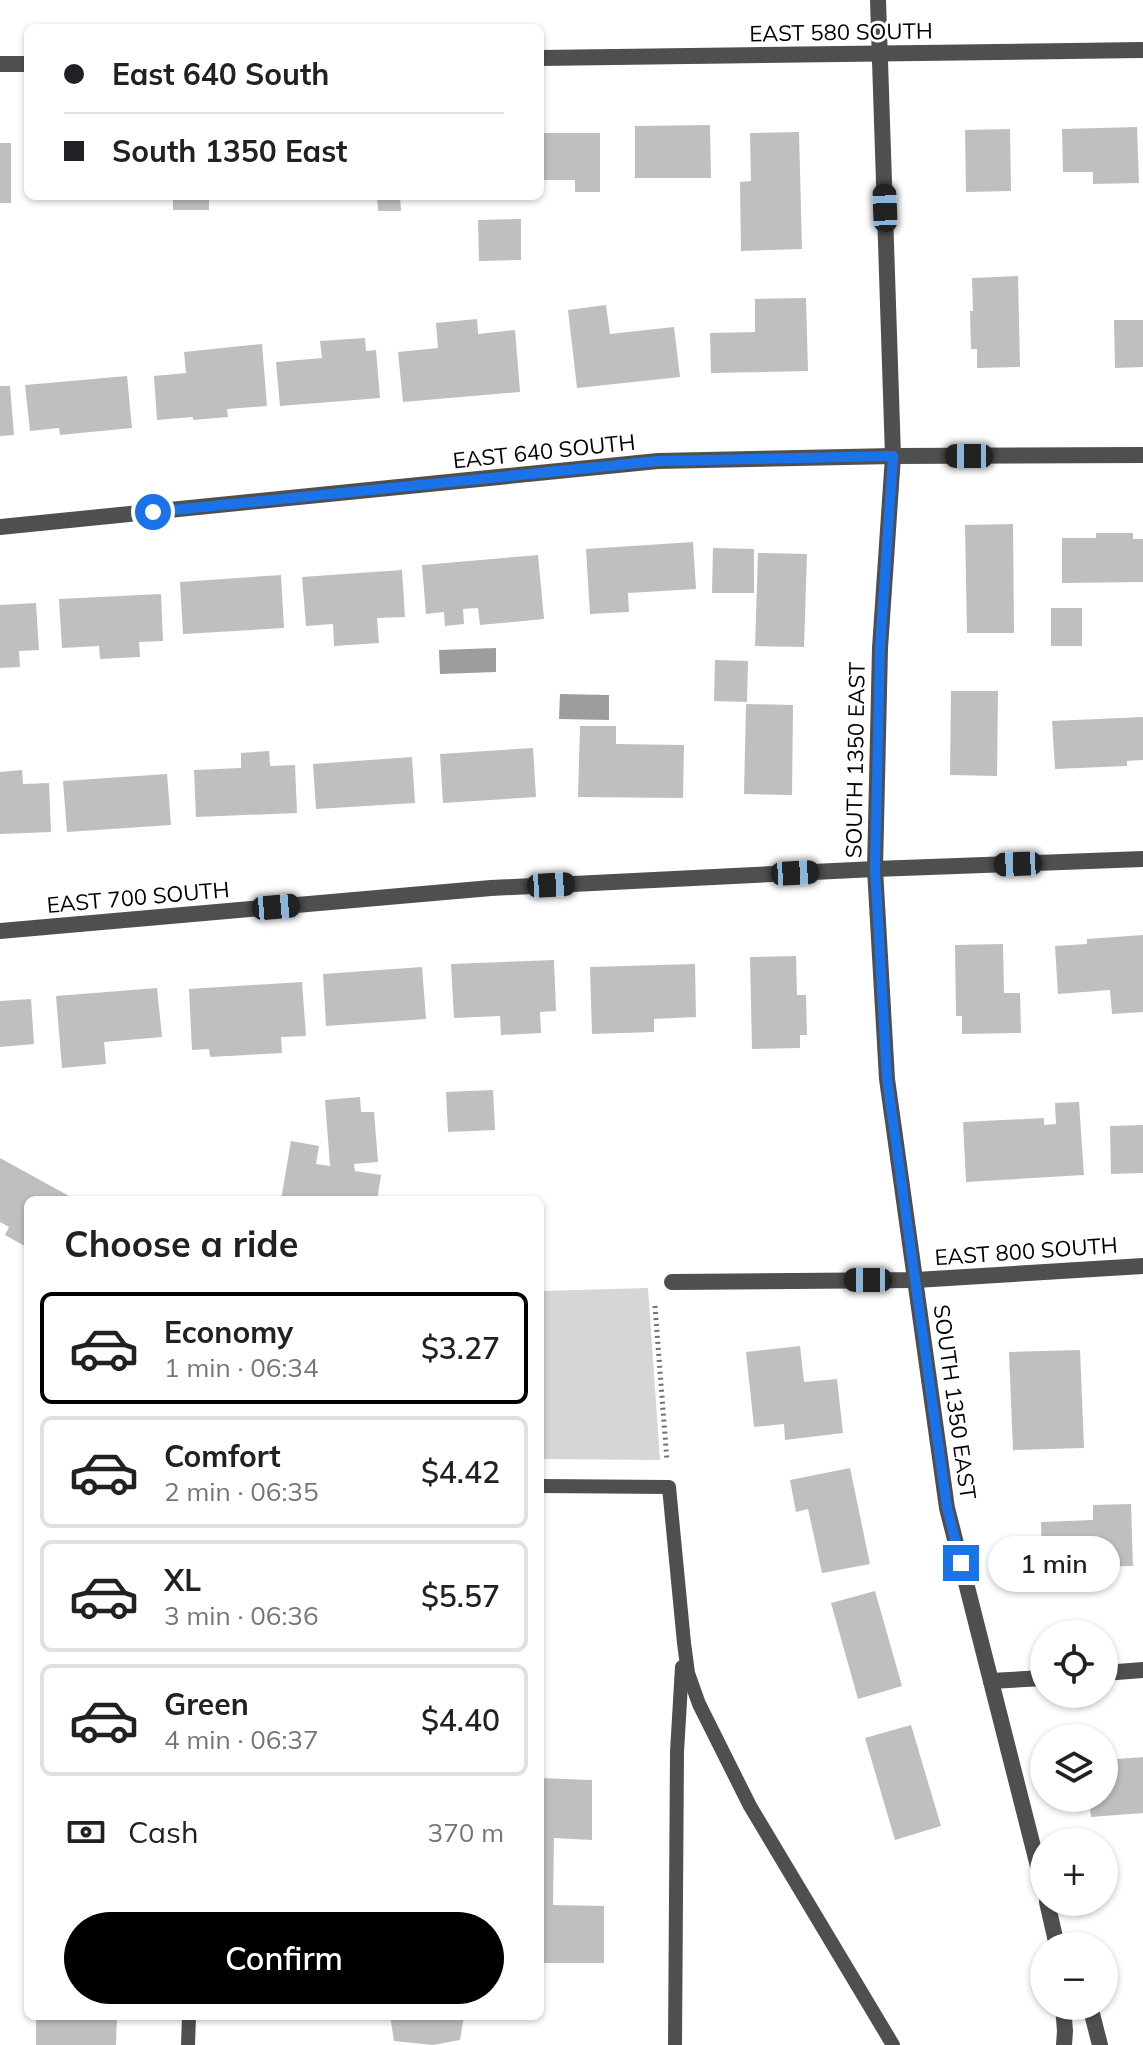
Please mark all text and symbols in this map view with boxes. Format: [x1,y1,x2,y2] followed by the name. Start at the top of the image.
[749,16,933,48] street label: EAST 580 SOUTH
[112,55,329,93] text: East 640 South
[112,132,347,170] text: South 1350 East
[872,184,898,232] car
[451,427,637,475] street label: EAST 640 SOUTH
[945,444,993,468] car
[135,494,171,530] route start
[839,662,871,858] street label: SOUTH 1350 EAST
[994,851,1042,877] car
[770,860,820,886] car
[526,872,576,898] car
[45,875,231,919] street label: EAST 700 SOUTH
[251,893,301,921] car
[64,1221,298,1266] text: Choose a ride
[934,1231,1118,1271] street label: EAST 800 SOUTH
[844,1268,892,1292] car
[927,1303,983,1501] street label: SOUTH 1350 EAST
[68,1312,140,1384] icon: car
[164,1313,293,1351] text: Economy
[421,1329,500,1367] text: $3.27
[164,1351,319,1384] text: 1 min · 06:34
[68,1436,140,1508] icon: car
[164,1437,281,1475] text: Comfort
[421,1453,500,1491] text: $4.42
[164,1475,319,1508] text: 2 min · 06:35
[989,1535,1121,1591] callout: 1 min
[943,1545,979,1581] route end
[1020,1547,1088,1580] text: 1 min
[68,1560,140,1632] icon: car
[164,1561,201,1599] text: XL
[421,1577,500,1615] text: $5.57
[164,1599,319,1632] text: 3 min · 06:36
[1030,1620,1118,2020] map controls
[1030,1620,1118,1708] button: locate
[68,1684,140,1756] icon: car
[164,1685,249,1723] text: Green
[421,1701,500,1739] text: $4.40
[164,1723,319,1756] text: 4 min · 06:37
[1030,1724,1118,1812] button: layers
[64,1810,108,1854] icon: cash
[128,1813,199,1851] text: Cash
[428,1816,504,1849] text: 370 m
[1030,1828,1118,1916] button: +
[64,1912,504,2004] button: Confirm
[1030,1932,1118,2020] button: −

